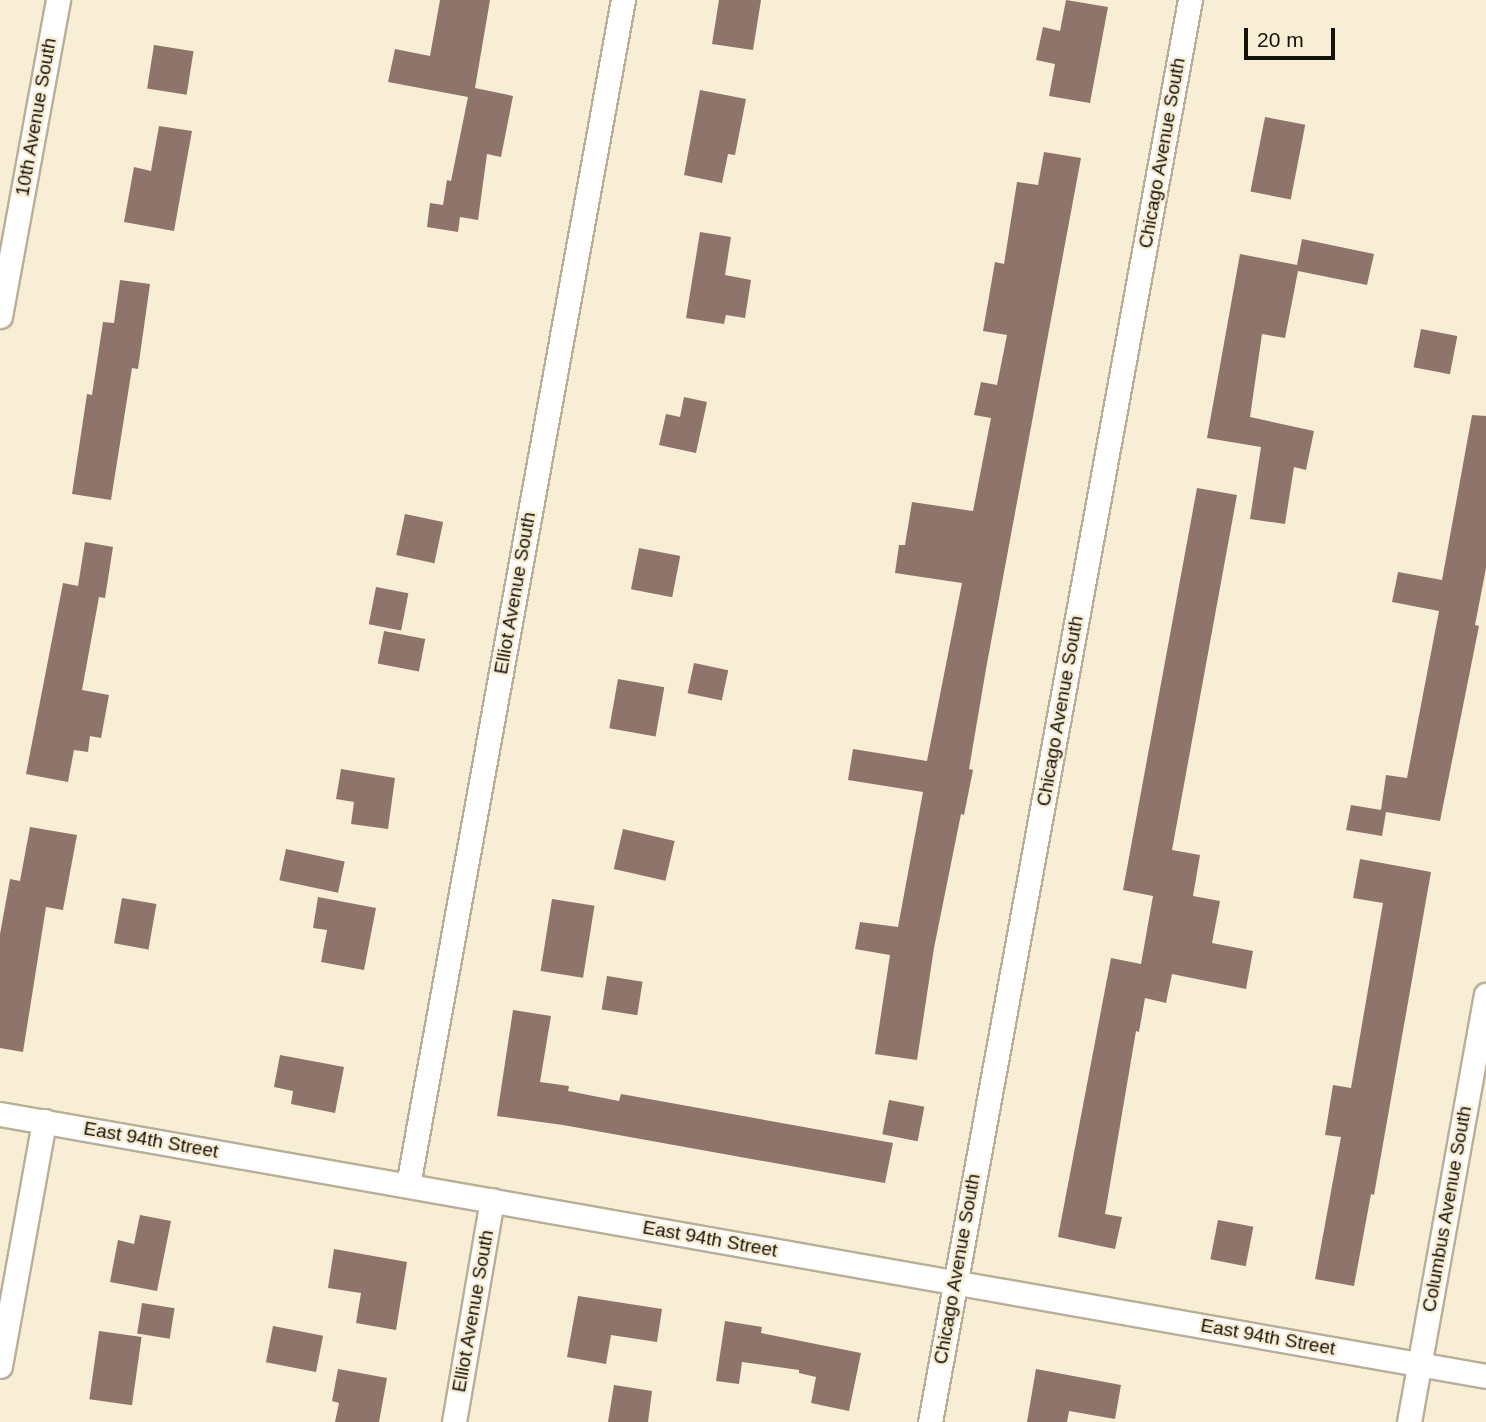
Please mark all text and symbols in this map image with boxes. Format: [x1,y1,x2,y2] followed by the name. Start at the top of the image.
[1248,14,1339,58] scale bar
[1257,28,1304,51] text: 20 m
[11,36,61,198] street label: 10th Avenue South
[1134,55,1190,251] street label: Chicago Avenue South
[489,510,541,676] street label: Elliot Avenue South
[1032,613,1088,809] street label: Chicago Avenue South
[1418,1104,1476,1314] street label: Columbus Avenue South
[82,1117,220,1163] street label: East 94th Street
[929,1171,985,1367] street label: Chicago Avenue South
[641,1216,779,1262] street label: East 94th Street
[447,1228,499,1394] street label: Elliot Avenue South
[1199,1314,1337,1360] street label: East 94th Street

